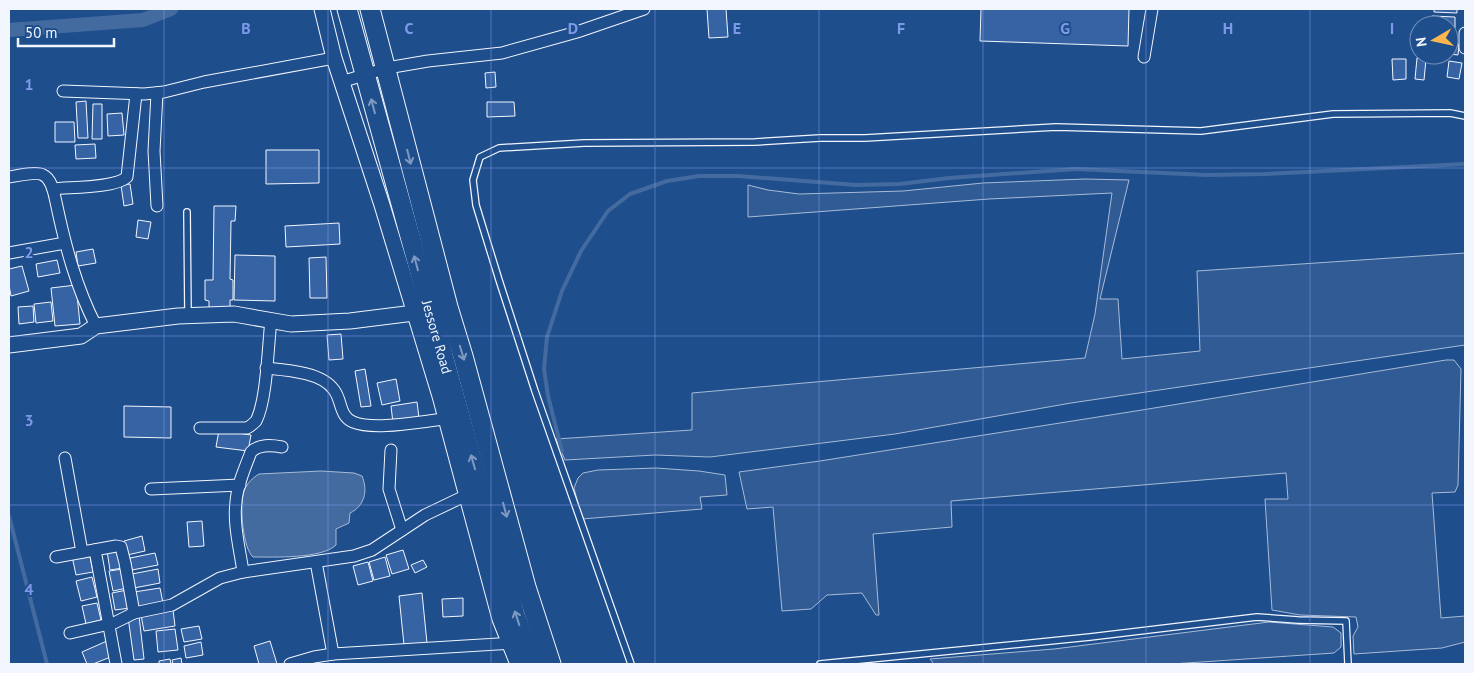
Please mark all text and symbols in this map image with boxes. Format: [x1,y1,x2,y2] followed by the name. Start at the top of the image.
[18,15,114,47] scale bar
[1409,15,1459,65] north arrow
[241,18,251,38] text: B
[405,18,414,38] text: C
[568,18,578,38] text: D
[733,18,741,38] text: E
[897,18,905,38] text: F
[1060,18,1070,38] text: G
[1223,18,1233,38] text: H
[1390,18,1394,38] text: I
[25,23,58,42] text: 50 m
[1412,36,1431,48] text: N
[24,74,34,94] text: 1
[368,99,378,115] one-way arrow
[405,149,415,165] one-way arrow
[24,242,34,262] text: 2
[411,255,421,271] one-way arrow
[418,297,456,376] street label: Jessore Road
[458,345,468,361] one-way arrow
[24,410,34,430] text: 3
[467,454,477,470] one-way arrow
[500,502,510,518] one-way arrow
[24,579,34,599] text: 4
[511,611,521,627] one-way arrow

